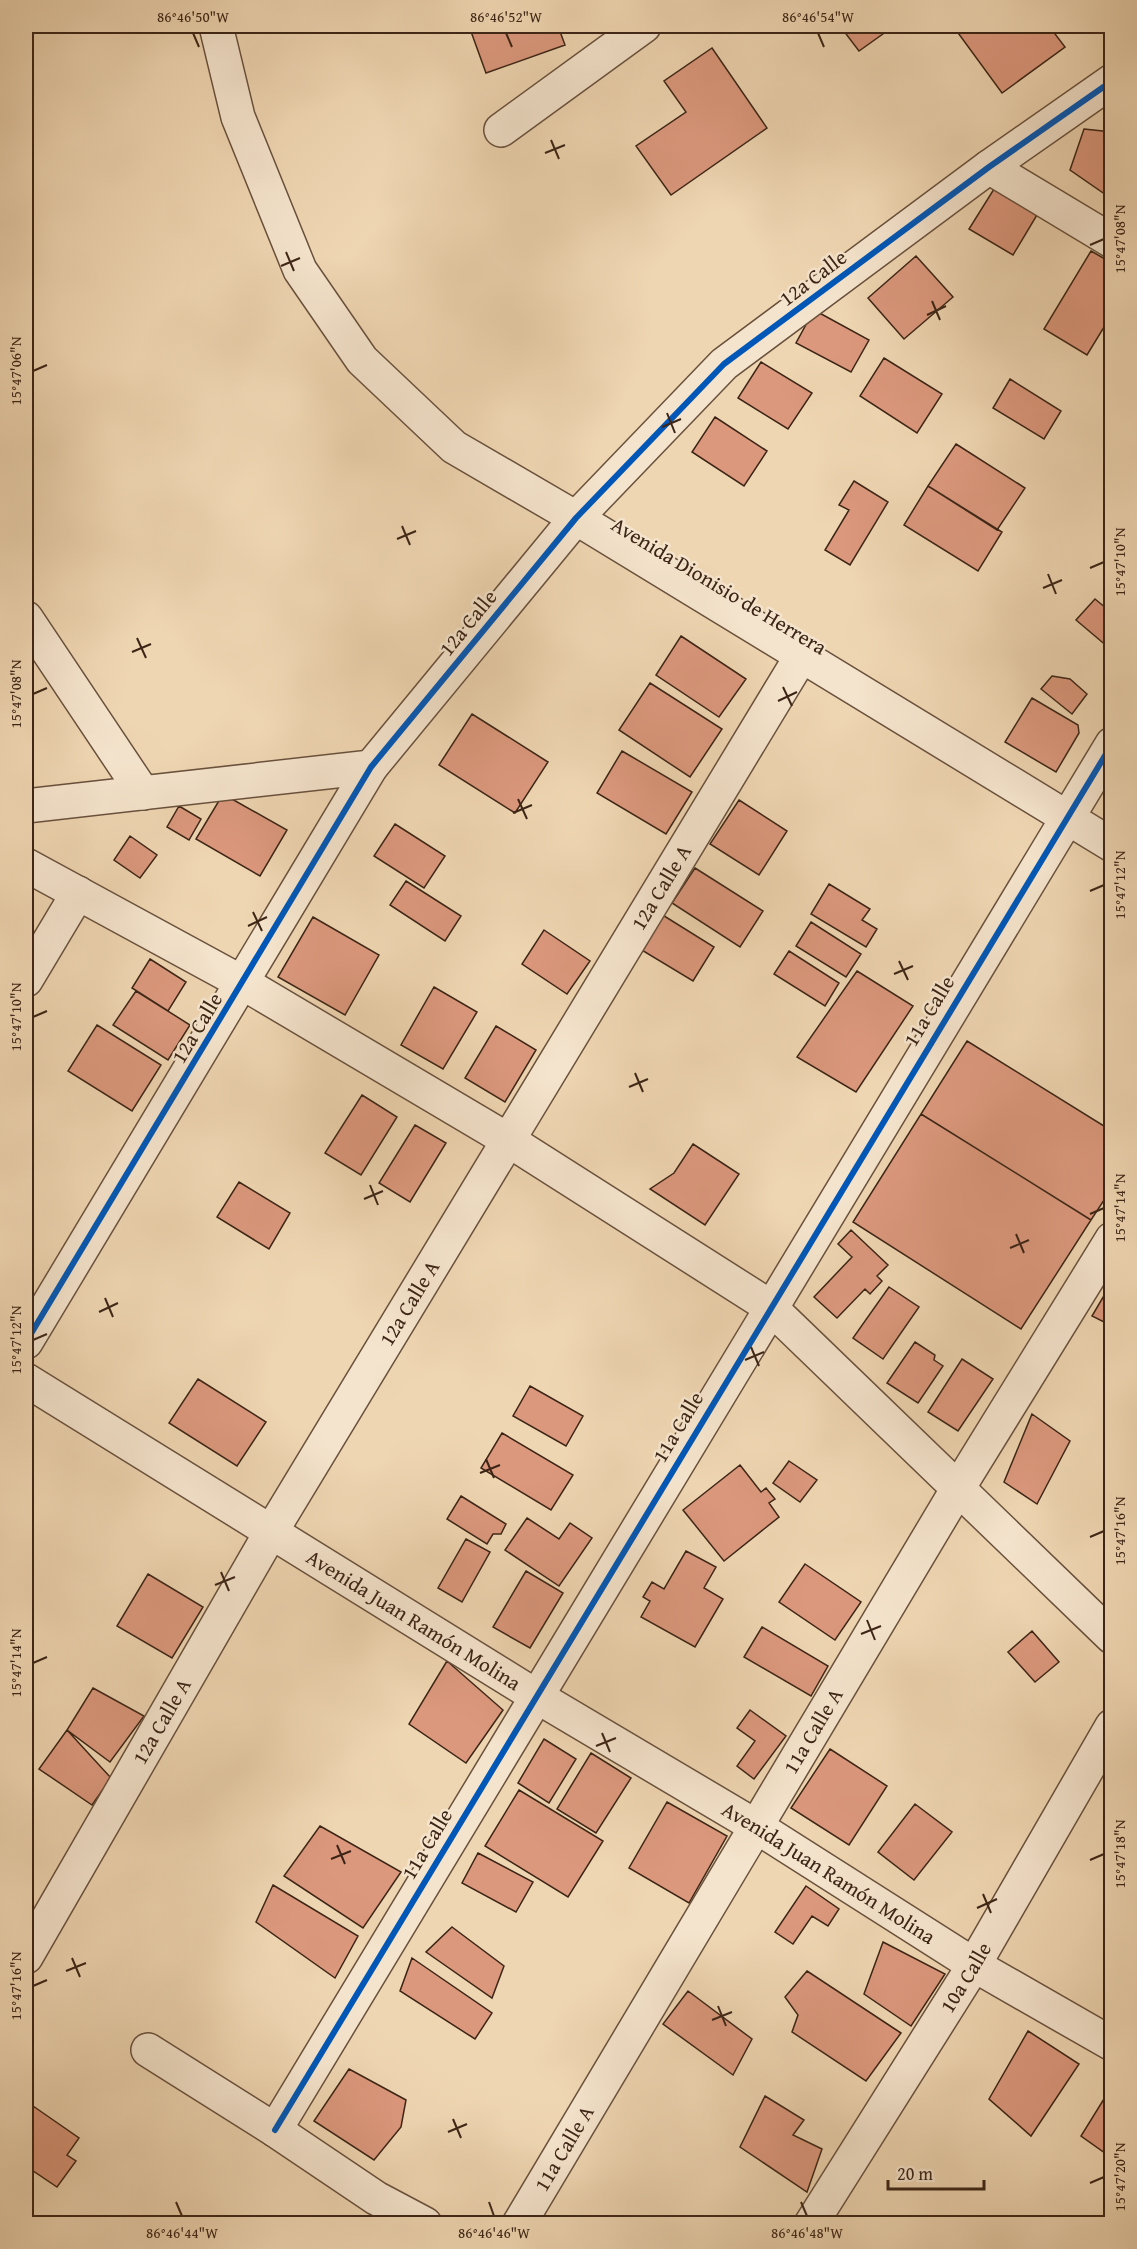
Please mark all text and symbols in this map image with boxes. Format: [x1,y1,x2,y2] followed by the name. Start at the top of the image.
[157,6,229,27] text: 86°46'50"W
[470,6,542,27] text: 86°46'52"W
[782,6,854,27] text: 86°46'54"W
[1109,204,1130,273] text: 15°47'08"N
[772,242,853,313] street label: 12a Calle
[5,336,26,405] text: 15°47'06"N
[606,509,833,662] street label: Avenida Dionisio de Herrera
[1109,527,1130,596] text: 15°47'10"N
[431,583,504,663] street label: 12a Calle
[5,659,26,728] text: 15°47'08"N
[623,838,699,936] street label: 12a Calle A
[1109,850,1130,919] text: 15°47'12"N
[895,969,962,1052] street label: 11a Calle
[5,982,26,1051] text: 15°47'10"N
[163,986,230,1069] street label: 12a Calle
[1109,1173,1130,1242] text: 15°47'14"N
[371,1254,447,1352] street label: 12a Calle A
[5,1305,26,1374] text: 15°47'12"N
[644,1385,711,1468] street label: 11a Calle
[1109,1496,1130,1565] text: 15°47'16"N
[301,1541,527,1698] street label: Avenida Juan Ramón Molina
[5,1628,26,1697] text: 15°47'14"N
[124,1672,199,1770] street label: 12a Calle A
[775,1682,851,1780] street label: 11a Calle A
[716,1794,942,1952] street label: Avenida Juan Ramón Molina
[393,1802,460,1885] street label: 11a Calle
[1109,1819,1130,1888] text: 15°47'18"N
[932,1936,999,2019] street label: 10a Calle
[5,1951,26,2020] text: 15°47'16"N
[526,2099,601,2197] street label: 11a Calle A
[1109,2142,1130,2211] text: 15°47'20"N
[888,2153,984,2191] scale bar
[897,2160,933,2187] text: 20 m
[146,2222,218,2243] text: 86°46'44"W
[458,2222,530,2243] text: 86°46'46"W
[771,2222,843,2243] text: 86°46'48"W

